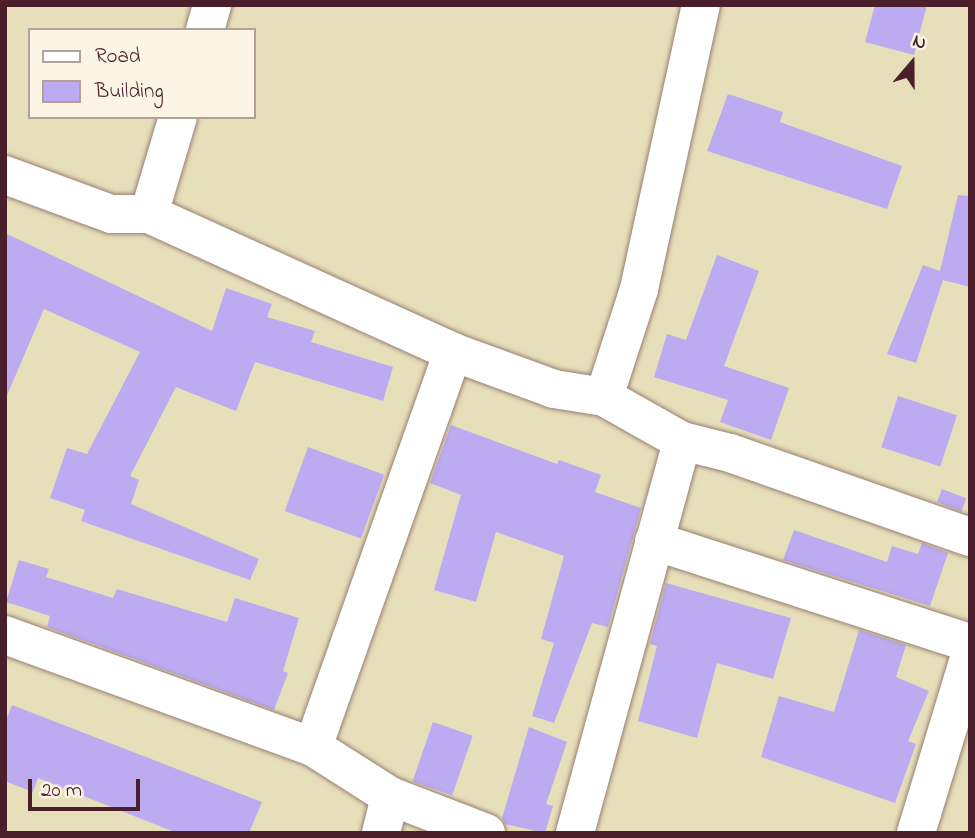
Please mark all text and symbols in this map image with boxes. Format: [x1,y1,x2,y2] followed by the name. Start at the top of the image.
[28,28,256,119] legend
[877,28,947,98] north arrow
[909,28,930,58] text: N
[95,42,141,72] text: Road
[95,77,164,107] text: Building
[32,764,144,808] scale bar
[41,776,82,806] text: 20 m

